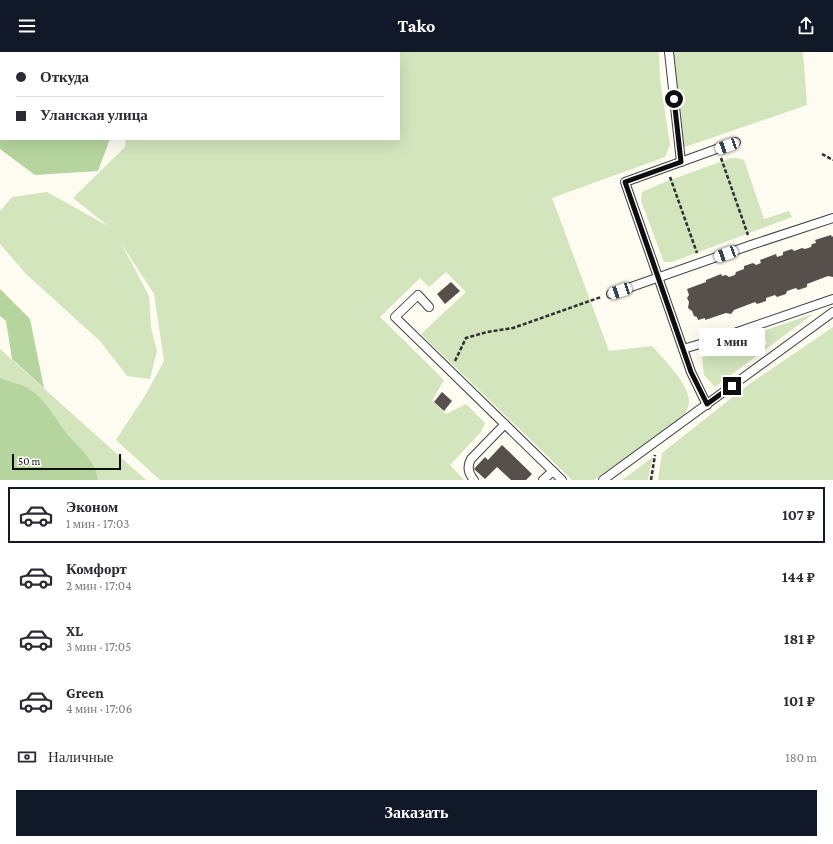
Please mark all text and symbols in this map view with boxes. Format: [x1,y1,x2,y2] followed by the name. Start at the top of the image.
[16,15,38,37] icon: menu
[795,15,817,37] icon: share
[398,16,435,36] text: Tako
[40,69,89,85] text: Откуда
[665,90,683,108] route start
[40,107,148,123] text: Уланская улица
[714,136,740,156] car
[713,244,739,264] car
[607,281,633,301] car
[699,328,765,356] callout: 1 мин
[716,334,748,349] text: 1 мин
[723,377,741,395] route end
[12,452,121,471] scale bar
[18,455,40,467] text: 50 m
[18,497,54,533] icon: car
[66,499,118,515] text: Эконом
[782,507,815,523] text: 107 ₽
[66,516,129,531] text: 1 мин · 17:03
[18,559,54,595] icon: car
[66,561,127,577] text: Комфорт
[782,569,815,585] text: 144 ₽
[66,578,132,593] text: 2 мин · 17:04
[18,621,54,657] icon: car
[66,623,83,639] text: XL
[784,631,815,647] text: 181 ₽
[66,639,131,654] text: 3 мин · 17:05
[18,683,54,719] icon: car
[66,685,104,701] text: Green
[783,693,815,709] text: 101 ₽
[66,701,132,716] text: 4 мин · 17:06
[16,746,38,768] icon: cash
[48,749,113,765] text: Наличные
[785,750,817,765] text: 180 m
[16,790,817,836] button: Заказать

